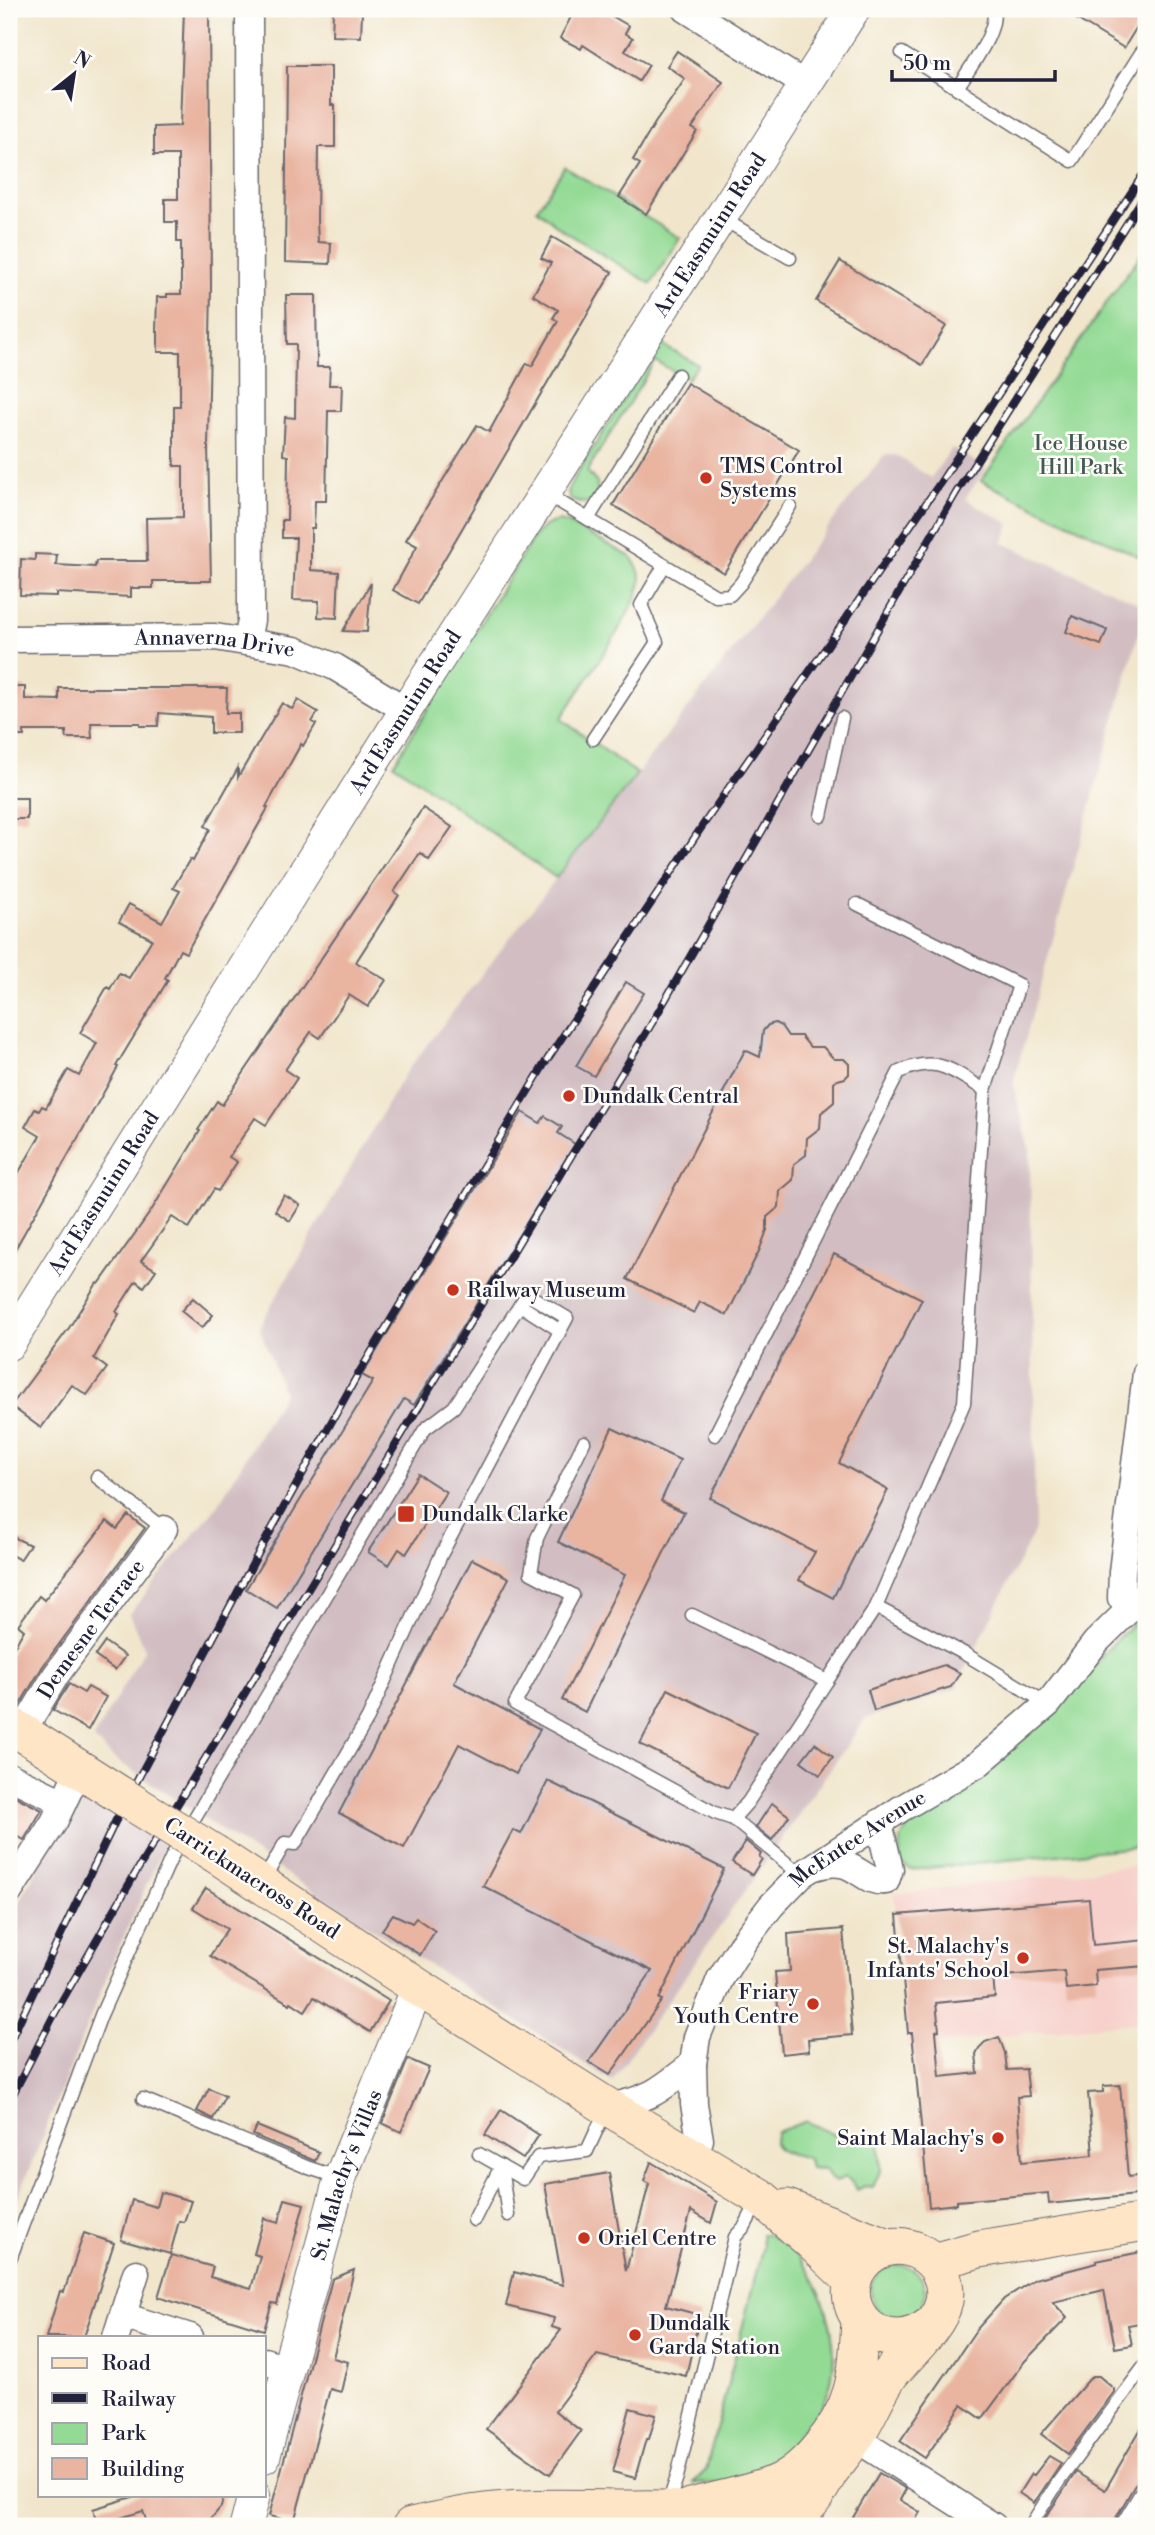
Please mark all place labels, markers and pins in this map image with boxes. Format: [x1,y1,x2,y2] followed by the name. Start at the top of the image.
[720,454,843,504] place label: TMS Control Systems
[698,470,714,486] marker: TMS Control Systems
[583,1084,739,1110] place label: Dundalk Central
[561,1088,577,1104] marker: Dundalk Central
[467,1278,626,1304] place label: Railway Museum
[445,1282,461,1298] marker: Railway Museum
[422,1502,568,1528] place label: Dundalk Clarke
[396,1504,416,1524] marker: Dundalk Clarke
[867,1934,1009,1984] place label: St. Malachy's Infants' School
[1015,1950,1031,1966] marker: St. Malachy's Infants' School
[673,1980,800,2030] place label: Friary Youth Centre
[805,1996,821,2012] marker: Friary Youth Centre
[837,2126,984,2152] place label: Saint Malachy's
[990,2130,1006,2146] marker: Saint Malachy's
[598,2226,716,2252] place label: Oriel Centre
[576,2230,592,2246] marker: Oriel Centre
[649,2311,781,2361] place label: Dundalk Garda Station
[627,2327,643,2343] marker: Dundalk Garda Station

